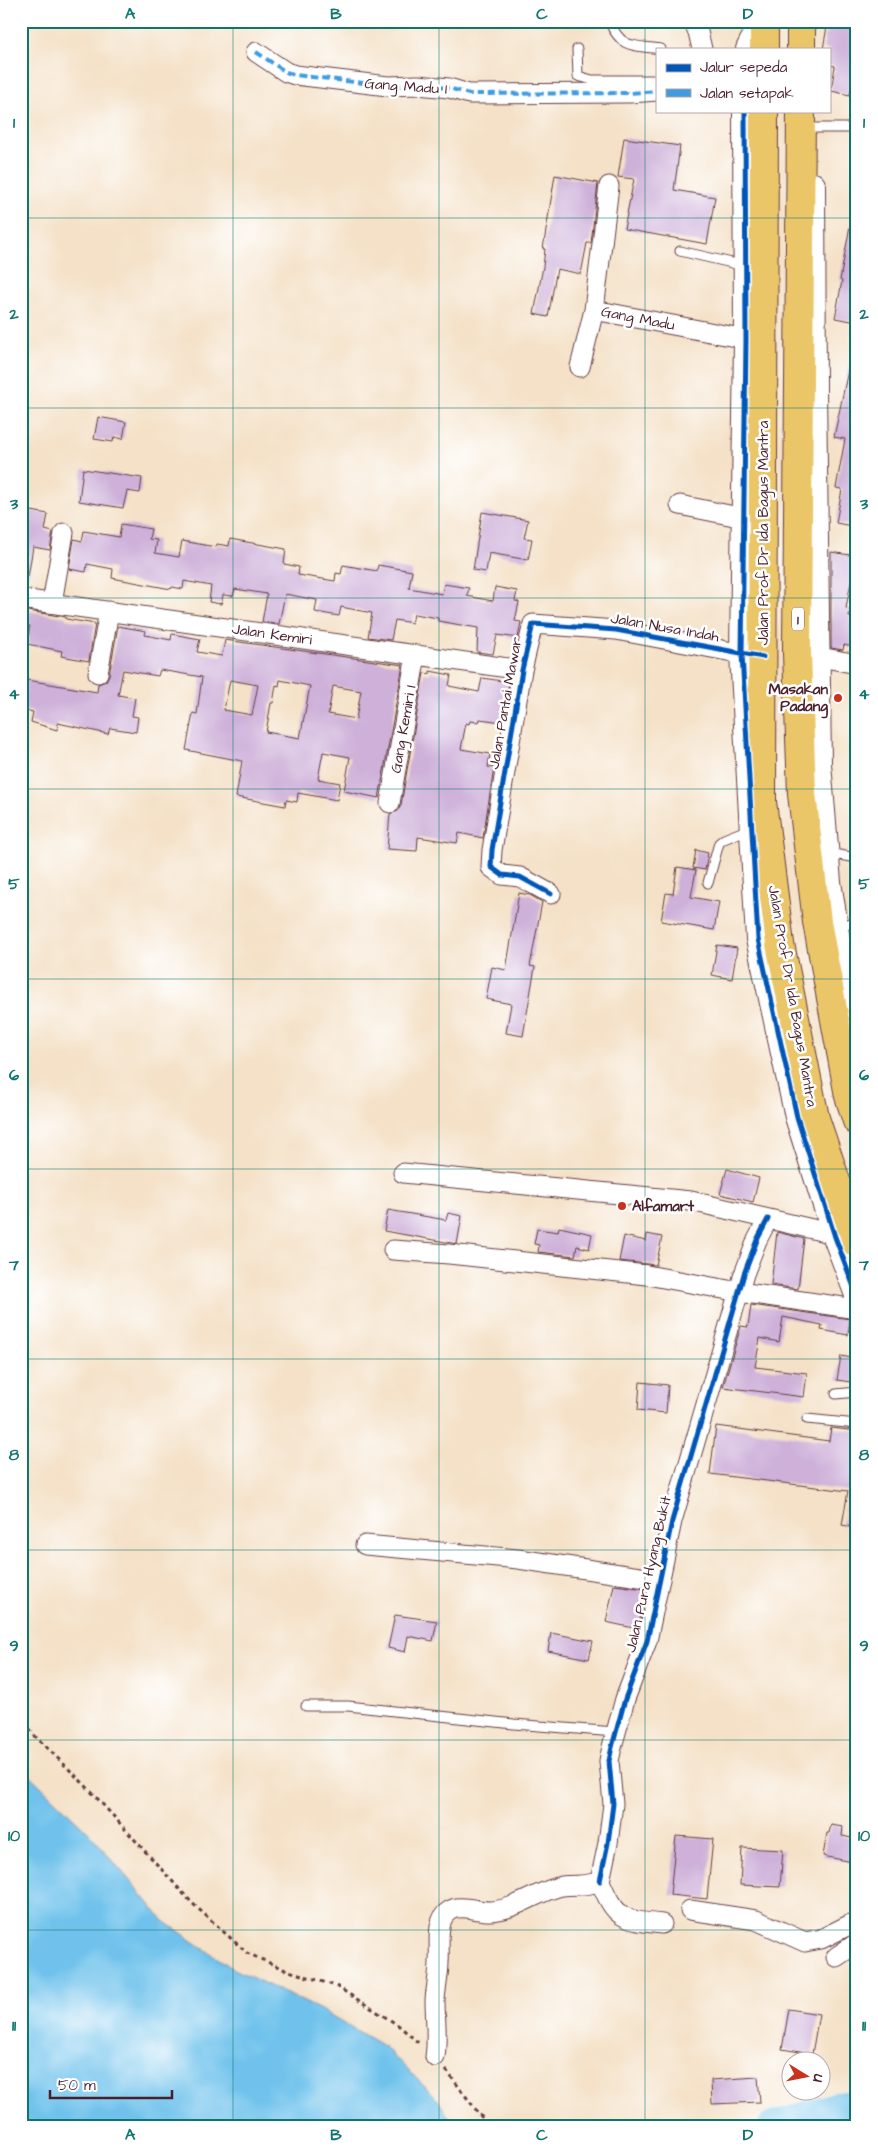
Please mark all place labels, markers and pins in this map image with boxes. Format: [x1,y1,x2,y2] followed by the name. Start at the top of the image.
[768,679,828,719] place label: Masakan Padang
[832,692,844,704] marker: Masakan Padang
[632,1196,695,1217] place label: Alfamart
[616,1200,628,1212] marker: Alfamart

